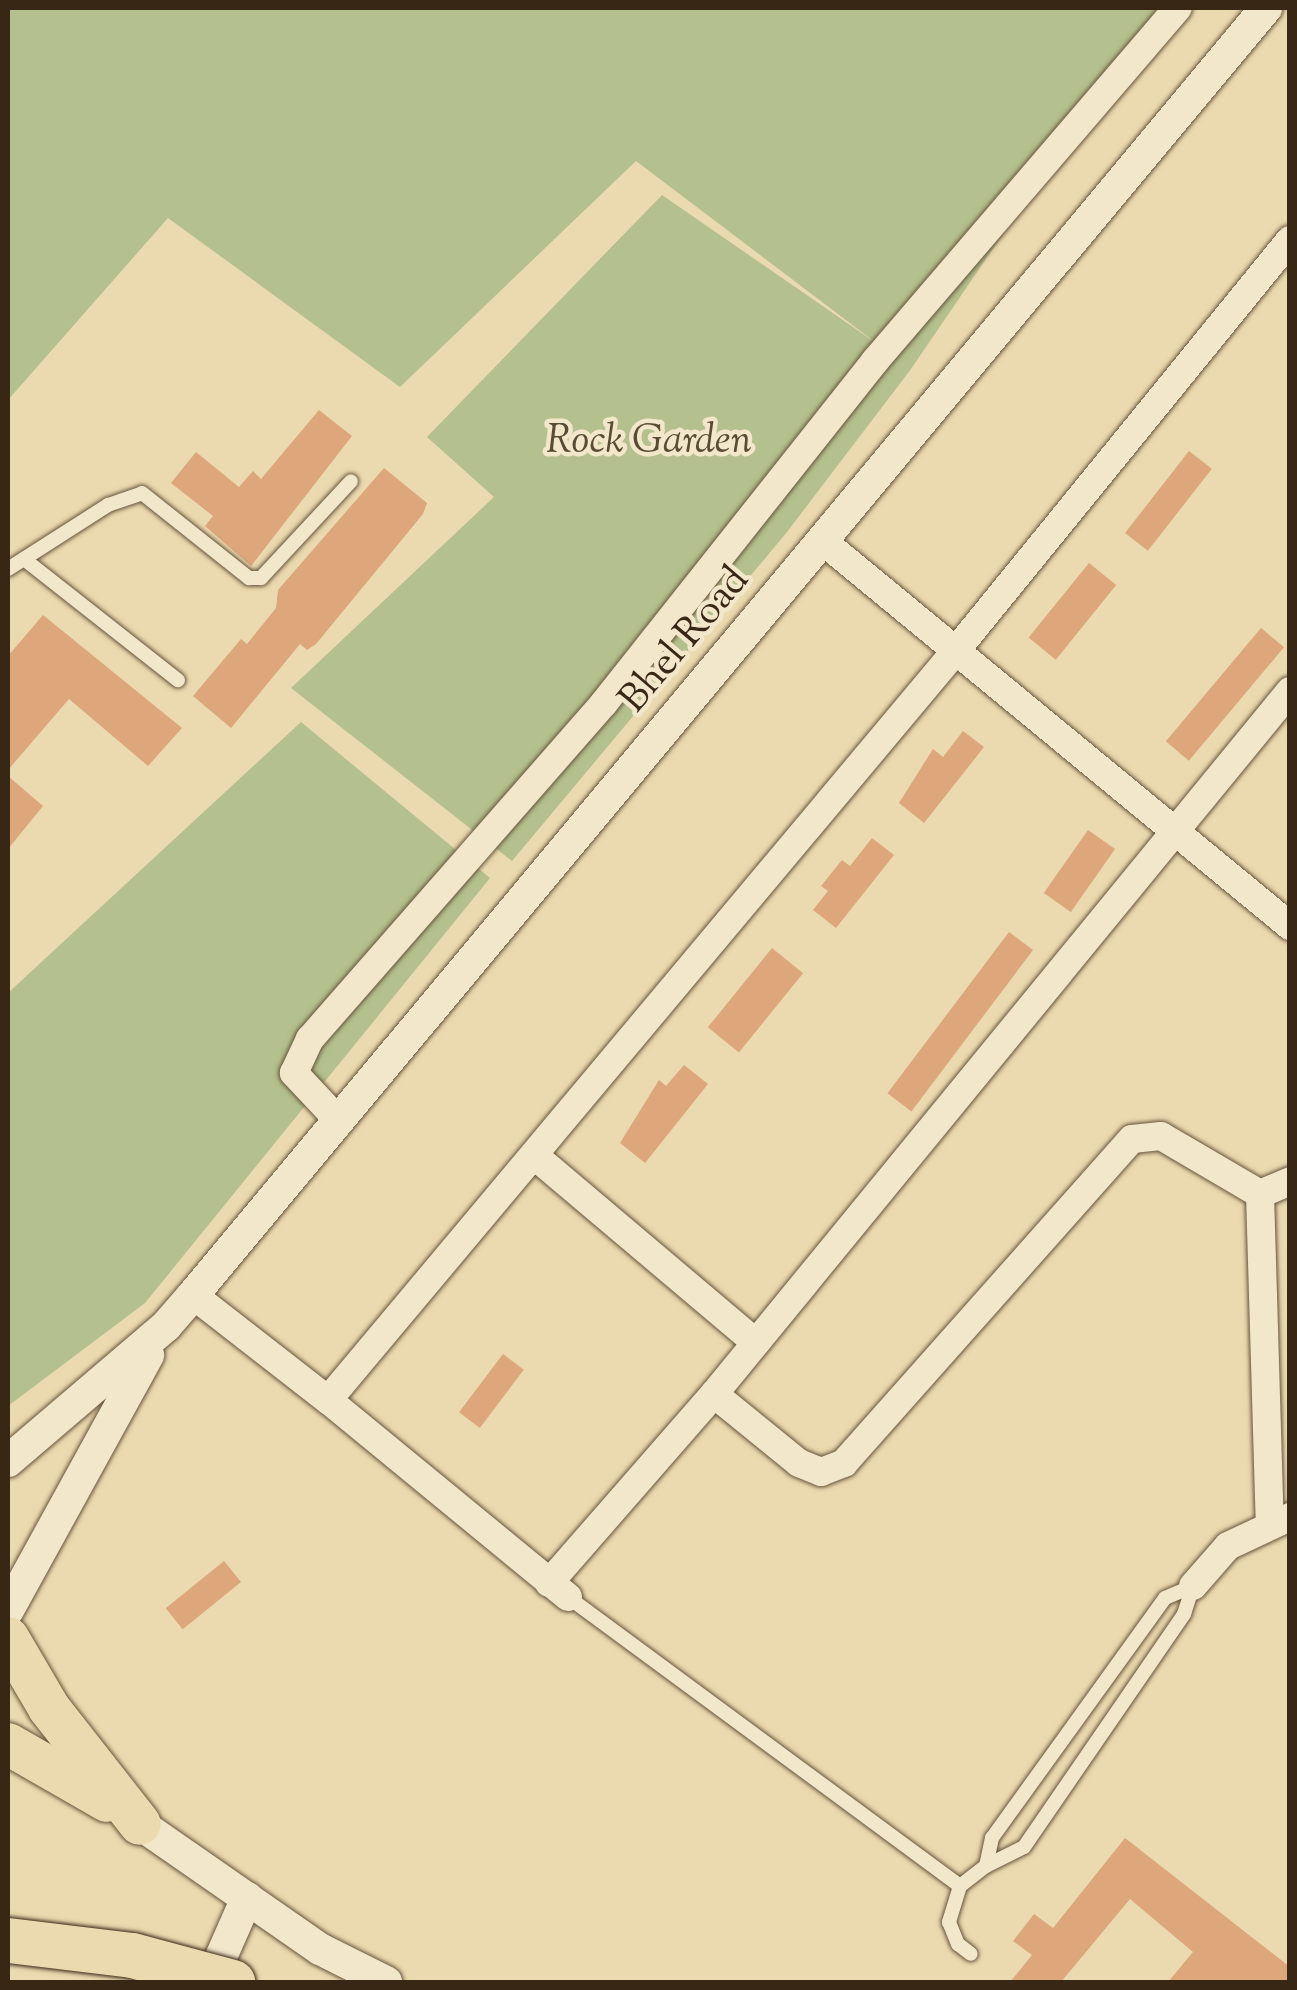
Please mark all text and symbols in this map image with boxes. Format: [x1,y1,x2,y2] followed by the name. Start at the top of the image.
[546,419,752,467] park label: Rock Garden
[611,558,761,724] street label: Bhel Road

